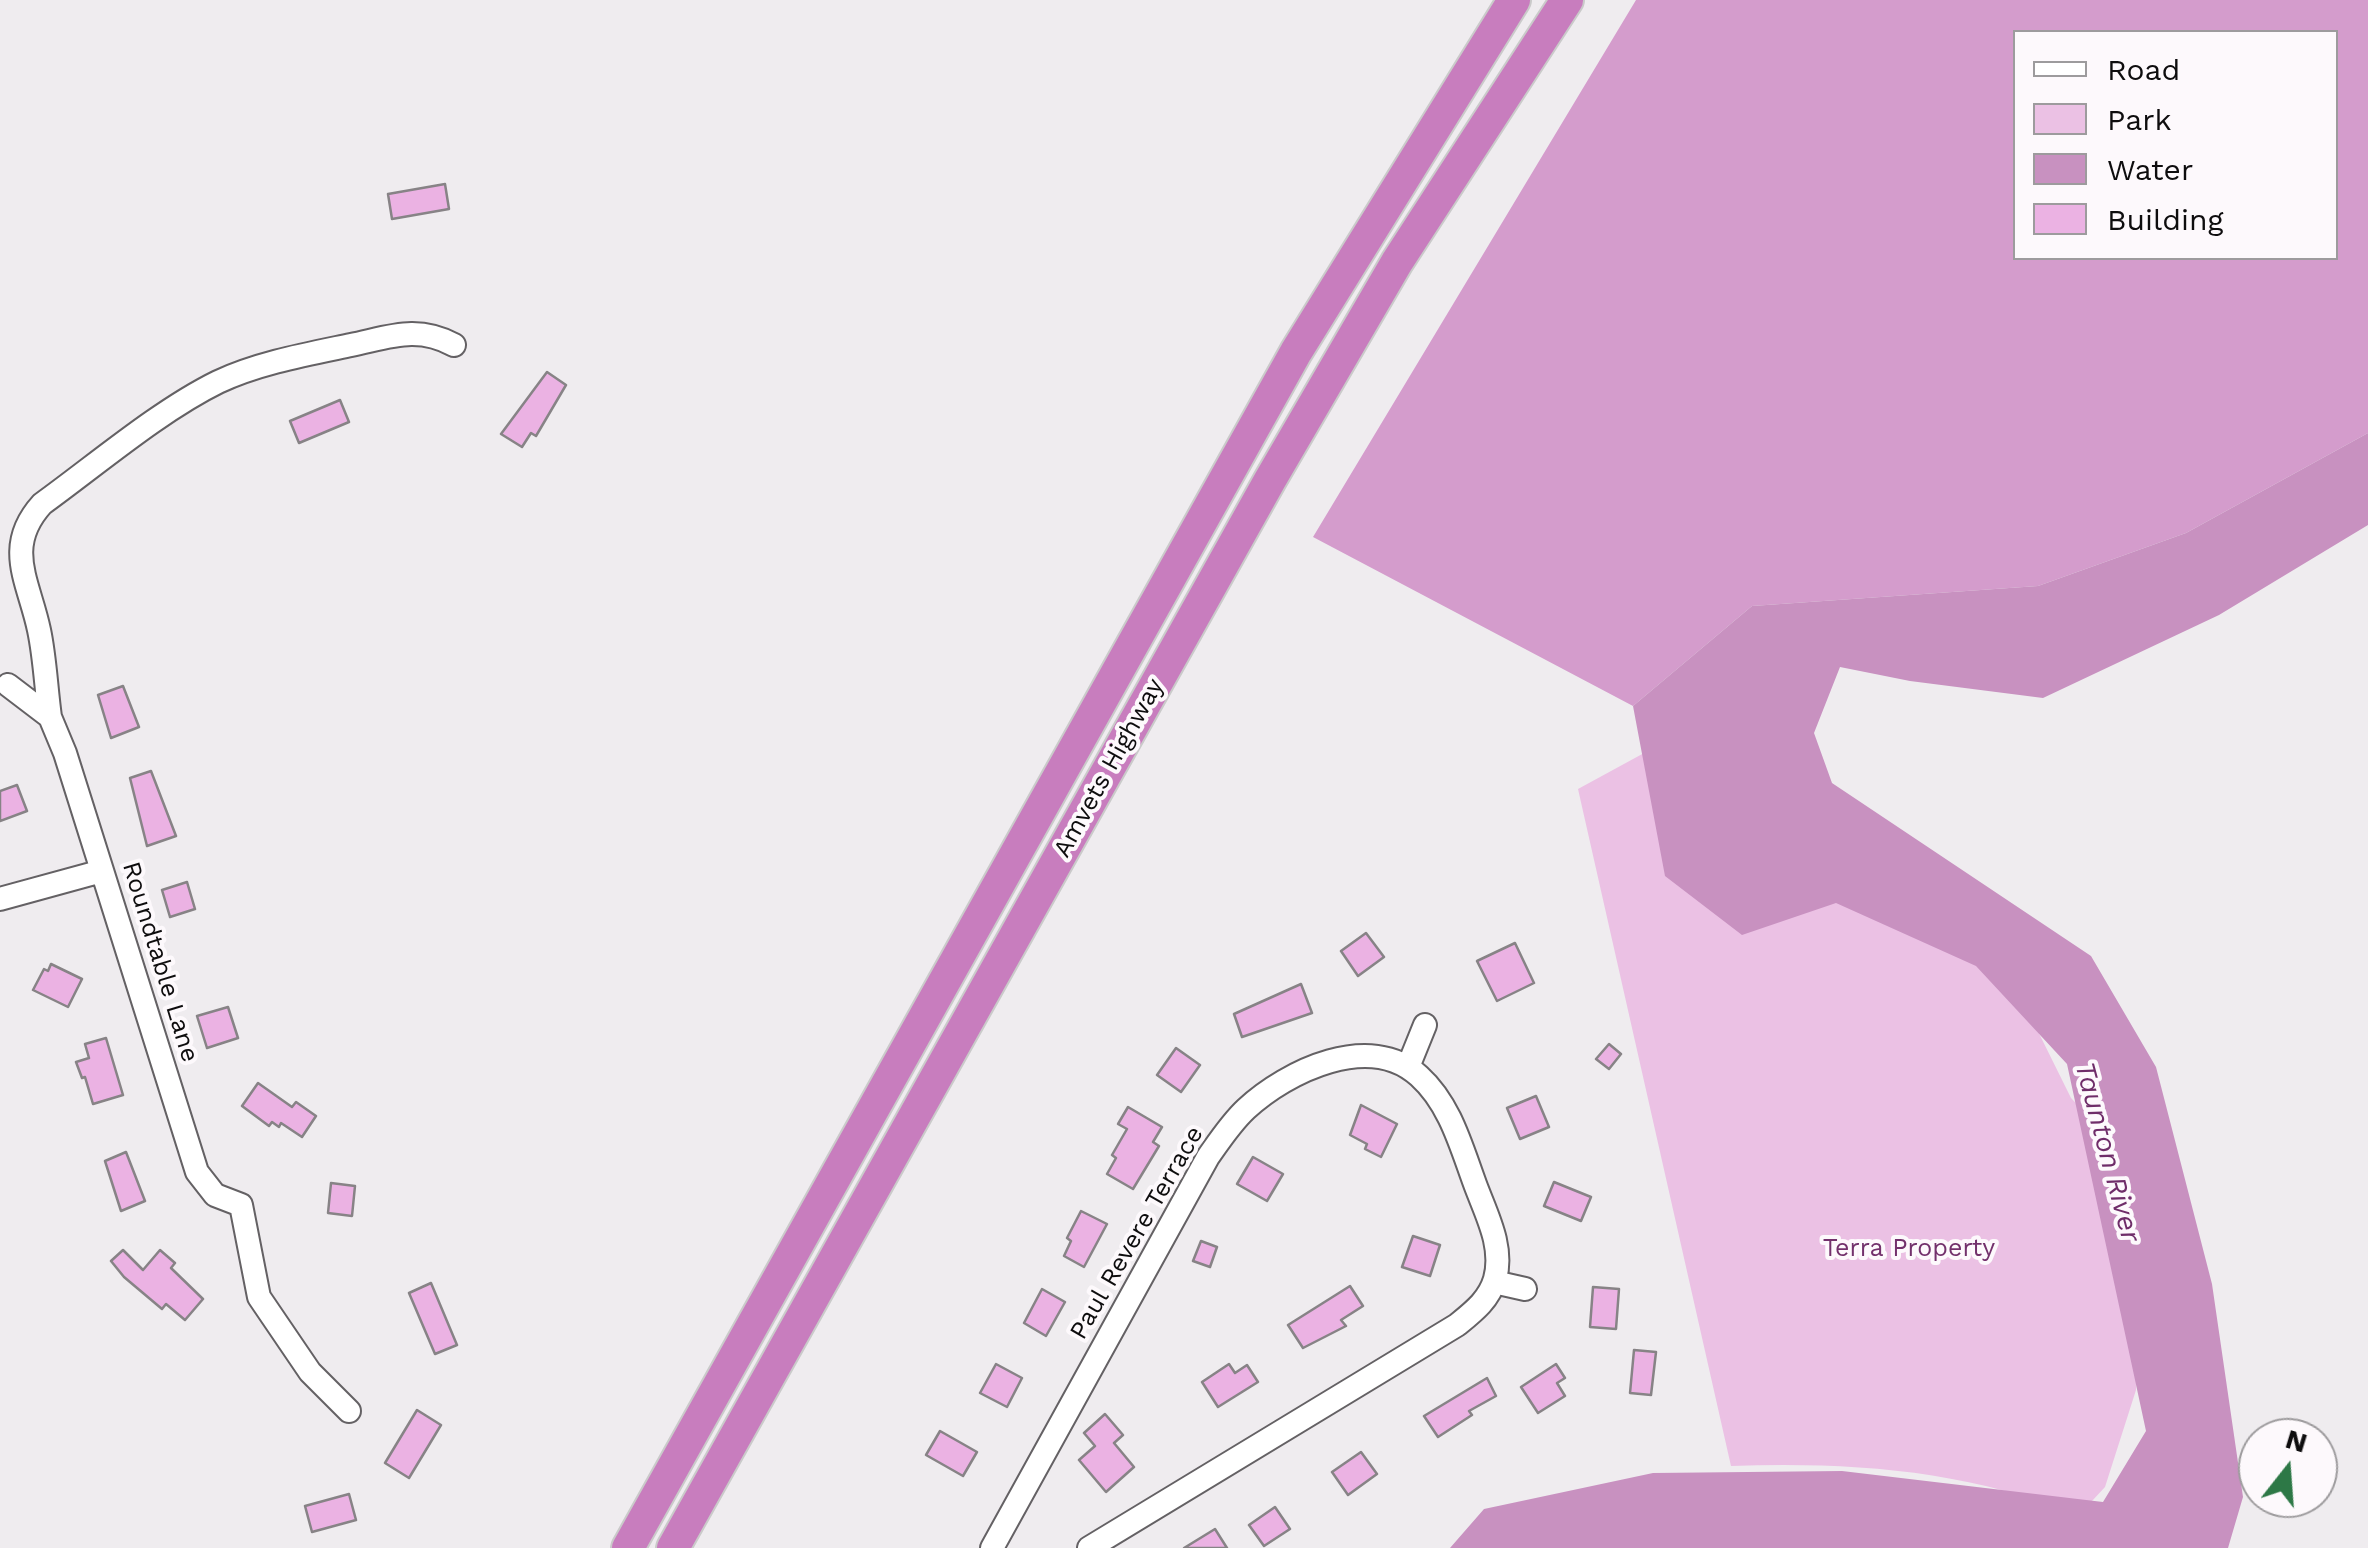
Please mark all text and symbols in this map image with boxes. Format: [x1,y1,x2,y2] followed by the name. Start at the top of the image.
[2013,30,2338,260] legend
[2107,52,2180,87] text: Road
[2107,102,2172,137] text: Park
[2107,152,2193,187] text: Water
[2107,202,2224,237] text: Building
[1047,673,1171,863] street label: Amvets Highway
[115,858,205,1066] street label: Roundtable Lane
[2067,1058,2147,1246] water label: Taunton River
[1064,1121,1210,1345] street label: Paul Revere Terrace
[1823,1234,1995,1264] park label: Terra Property
[2238,1418,2338,1518] north arrow
[2282,1422,2311,1460] text: N

